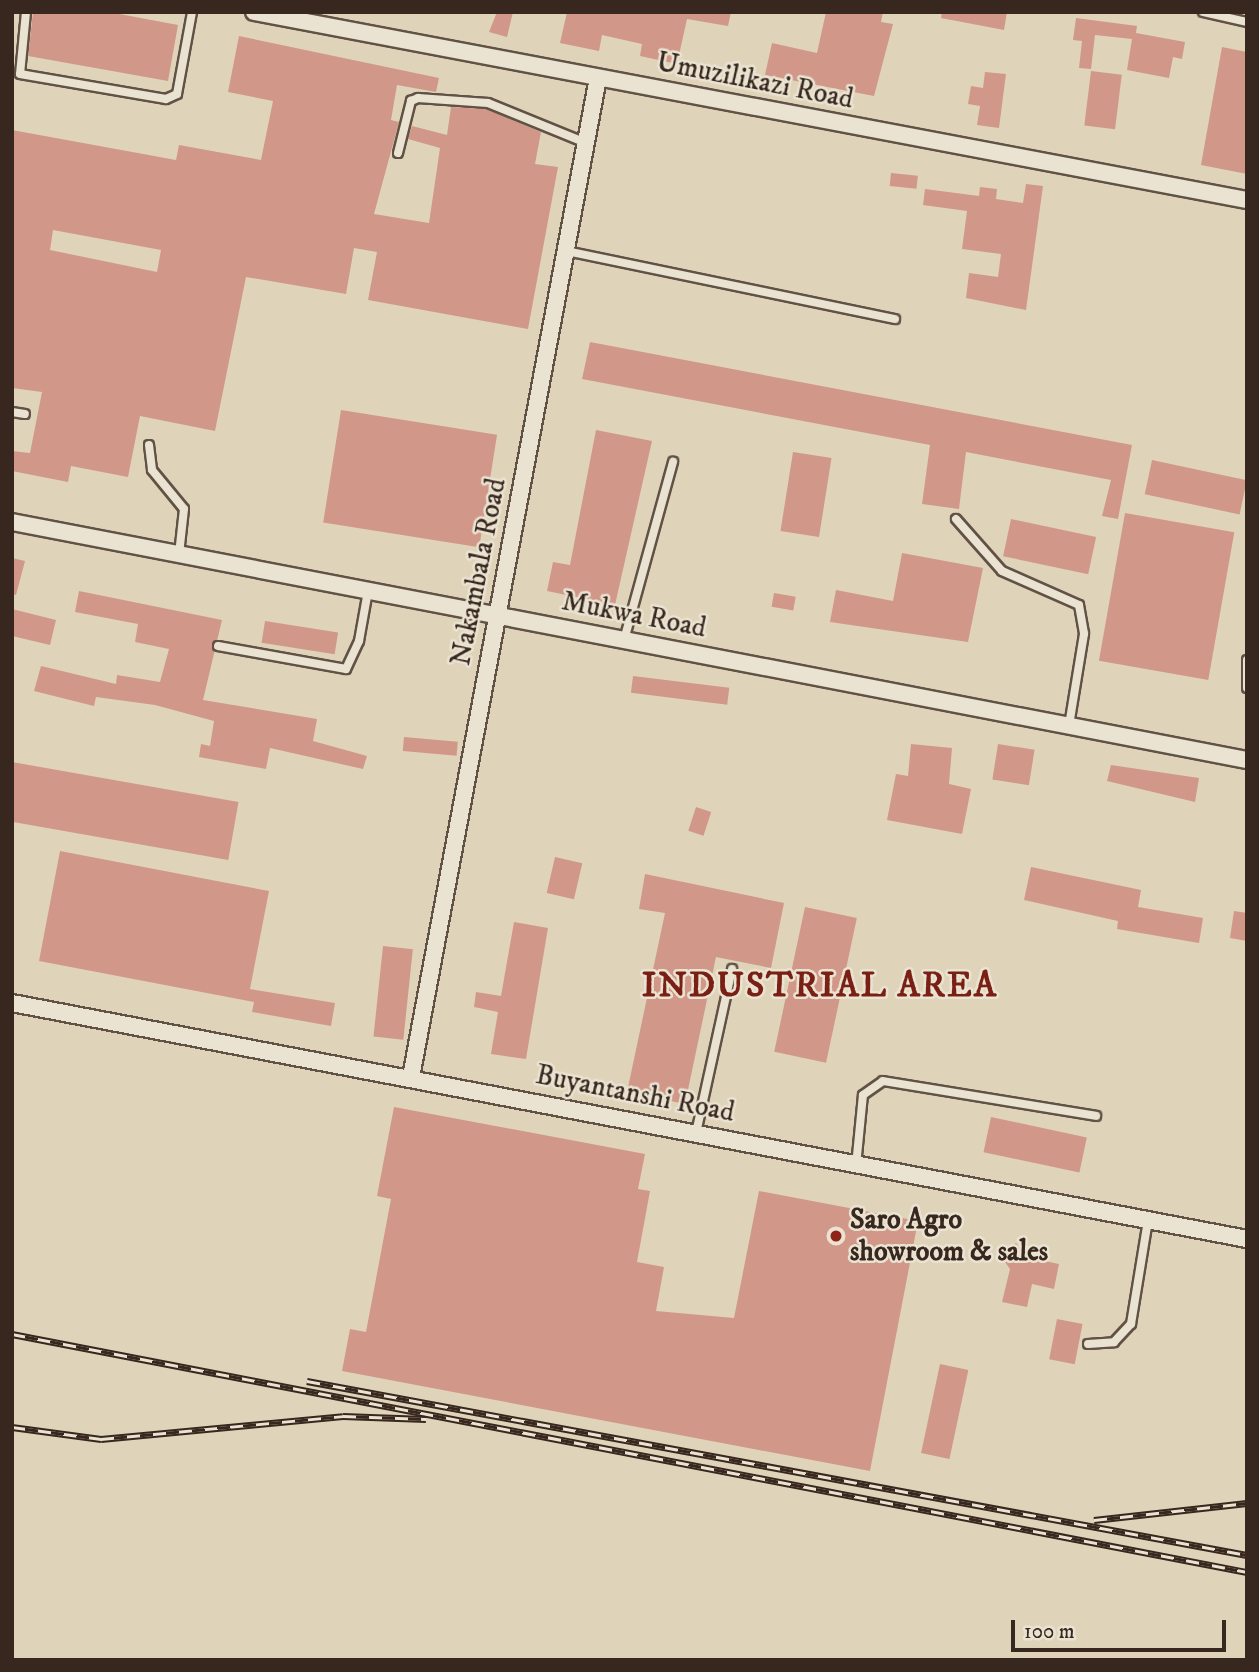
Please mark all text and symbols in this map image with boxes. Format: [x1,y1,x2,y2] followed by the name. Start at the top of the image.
[654,45,856,117] street label: Umuzilikazi Road
[444,475,514,669] street label: Nakambala Road
[559,585,709,645] street label: Mukwa Road
[644,965,996,1007] district label: INDUSTRIAL AREA
[533,1058,737,1130] street label: Buyantanshi Road
[850,1203,1048,1269] place label: Saro Agro showroom & sales
[828,1228,844,1244] marker: Saro Agro showroom & sales
[1014,1606,1229,1650] scale bar
[1024,1619,1075,1645] text: 100 m

